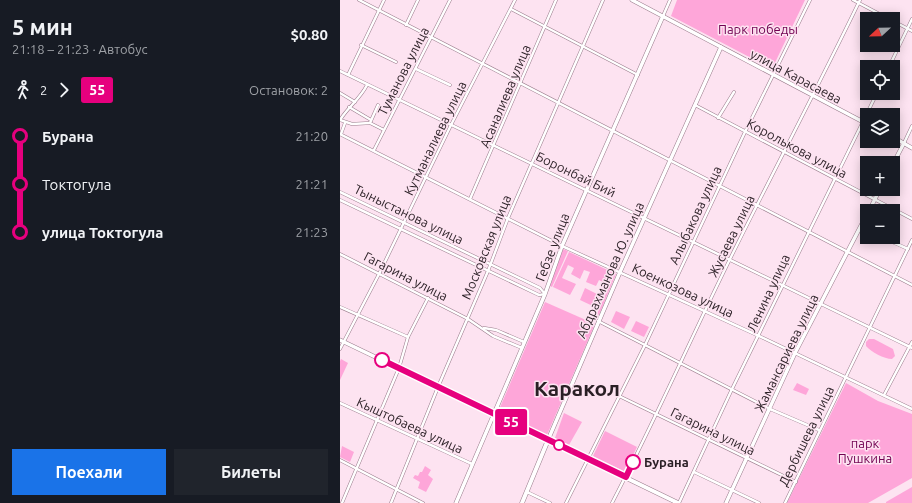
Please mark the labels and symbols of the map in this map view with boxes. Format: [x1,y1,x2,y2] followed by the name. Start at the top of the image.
[860,12,900,52] north arrow
[718,22,798,36] park label: Парк победы
[375,25,431,117] street label: Туманова улица
[477,42,533,150] street label: Асаналиева улица
[748,46,844,106] street label: улица Карасаева
[401,79,469,197] street label: Кутманалиева улица
[745,116,849,180] street label: Королькова улица
[534,149,618,199] street label: Боронбай Бий
[666,164,724,266] street label: Алыбакова улица
[352,181,466,247] street label: Тыныстанова улица
[459,193,513,301] street label: Московская улица
[705,193,757,279] street label: Жусаева улица
[574,200,646,340] street label: Абдрахманова Ю. улица
[533,211,571,283] street label: Гебзе улица
[362,249,450,303] street label: Гагарина улица
[744,252,792,334] street label: Ленина улица
[630,260,736,320] street label: Коенкозова улица
[751,292,821,414] street label: Жамансариева улица
[374,352,390,368] unlabelled marker
[534,376,620,400] district label: Каракол
[776,384,836,488] street label: Дербишева улица
[355,394,465,456] street label: Кыштобаева улица
[669,405,757,457] street label: Гагарина улица
[493,409,529,435] line badge: 55
[838,436,892,465] park label: парк Пушкина
[553,439,565,451] unlabelled marker
[625,454,641,470] marker: Бурана
[644,455,689,469] place label: Бурана

